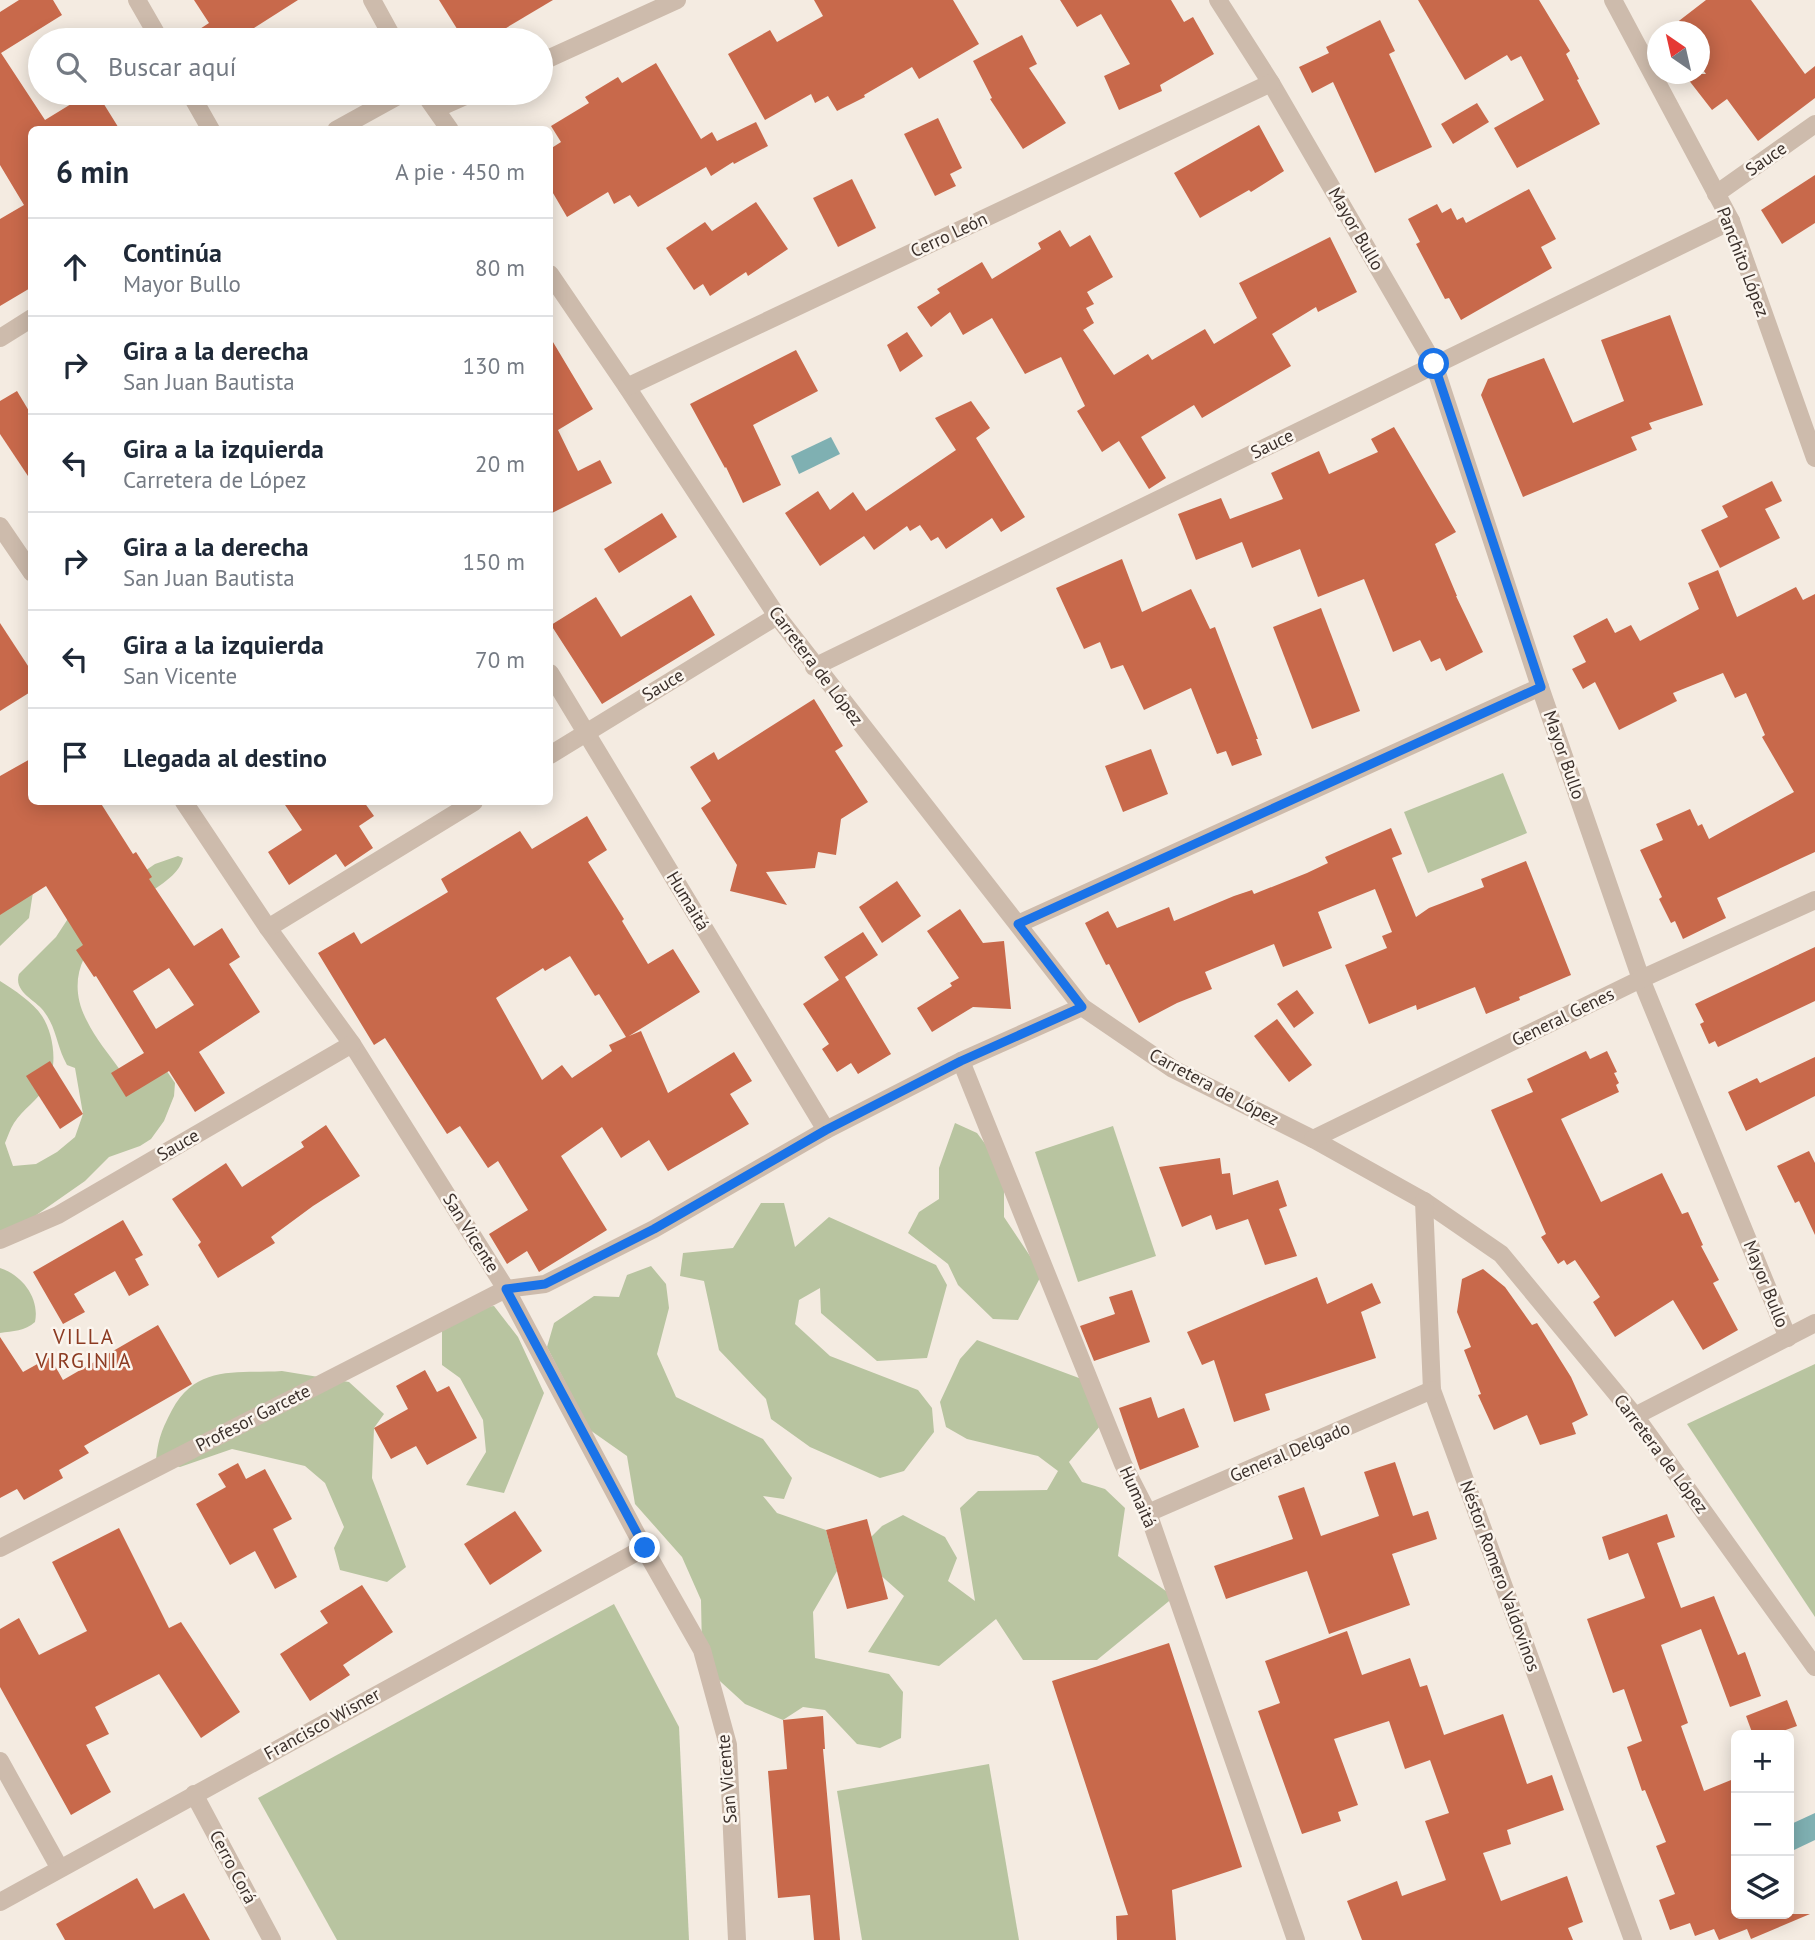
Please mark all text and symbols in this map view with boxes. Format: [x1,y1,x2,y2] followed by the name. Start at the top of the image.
[1647,21,1710,84] north arrow
[28,28,553,105] search box
[52,48,90,86] icon: search
[108,50,236,83] text: Buscar aquí
[1741,136,1791,181] street label: Sauce
[56,152,129,191] text: 6 min
[395,157,525,186] text: A pie · 450 m
[1323,183,1389,274] street label: Mayor Bullo
[1712,204,1775,320] street label: Panchito López
[907,207,991,262] street label: Cerro León
[123,236,222,269] text: Continúa
[56,248,94,286] icon: ahead
[475,253,525,282] text: 80 m
[123,269,241,298] text: Mayor Bullo
[123,334,309,367] text: Gira a la derecha
[56,346,94,384] icon: right
[1418,348,1449,379] route start
[463,351,525,380] text: 130 m
[123,367,295,396] text: San Juan Bautista
[1246,423,1297,464] street label: Sauce
[123,432,324,465] text: Gira a la izquierda
[56,444,94,482] icon: left
[475,449,525,478] text: 20 m
[123,465,306,494] text: Carretera de López
[123,530,309,563] text: Gira a la derecha
[56,542,94,580] icon: right
[463,547,525,576] text: 150 m
[123,563,295,592] text: San Juan Bautista
[764,601,869,730] street label: Carretera de López
[123,628,324,661] text: Gira a la izquierda
[56,640,94,678] icon: left
[475,645,525,674] text: 70 m
[123,661,237,690] text: San Vicente
[638,663,688,706] street label: Sauce
[1539,707,1590,802] street label: Mayor Bullo
[56,738,94,776] icon: arrive
[123,741,327,774] text: Llegada al destino
[662,867,715,935] street label: Humaitá
[1508,982,1618,1051] street label: General Genes
[1146,1043,1283,1130] street label: Carretera de López
[152,1123,203,1166] street label: Sauce
[438,1189,505,1277] street label: San Vicente
[1739,1237,1794,1331] street label: Mayor Bullo
[34,1323,133,1374] district label: VILLA VIRGINIA
[192,1379,314,1456] street label: Profesor Garcete
[1609,1389,1714,1518] street label: Carretera de López
[1226,1416,1353,1487] street label: General Delgado
[1115,1462,1162,1531] street label: Humaitá
[1455,1477,1546,1675] street label: Néstor Romero Valdovinos
[629,1532,660,1563] route end
[260,1682,384,1765] street label: Francisco Wisner
[1731,1730,1794,1919] map controls
[1731,1730,1794,1793] button: +
[711,1734,742,1825] street label: San Vicente
[1731,1793,1794,1856] button: −
[205,1826,262,1907] street label: Cerro Corá
[1731,1856,1794,1919] button: layers

